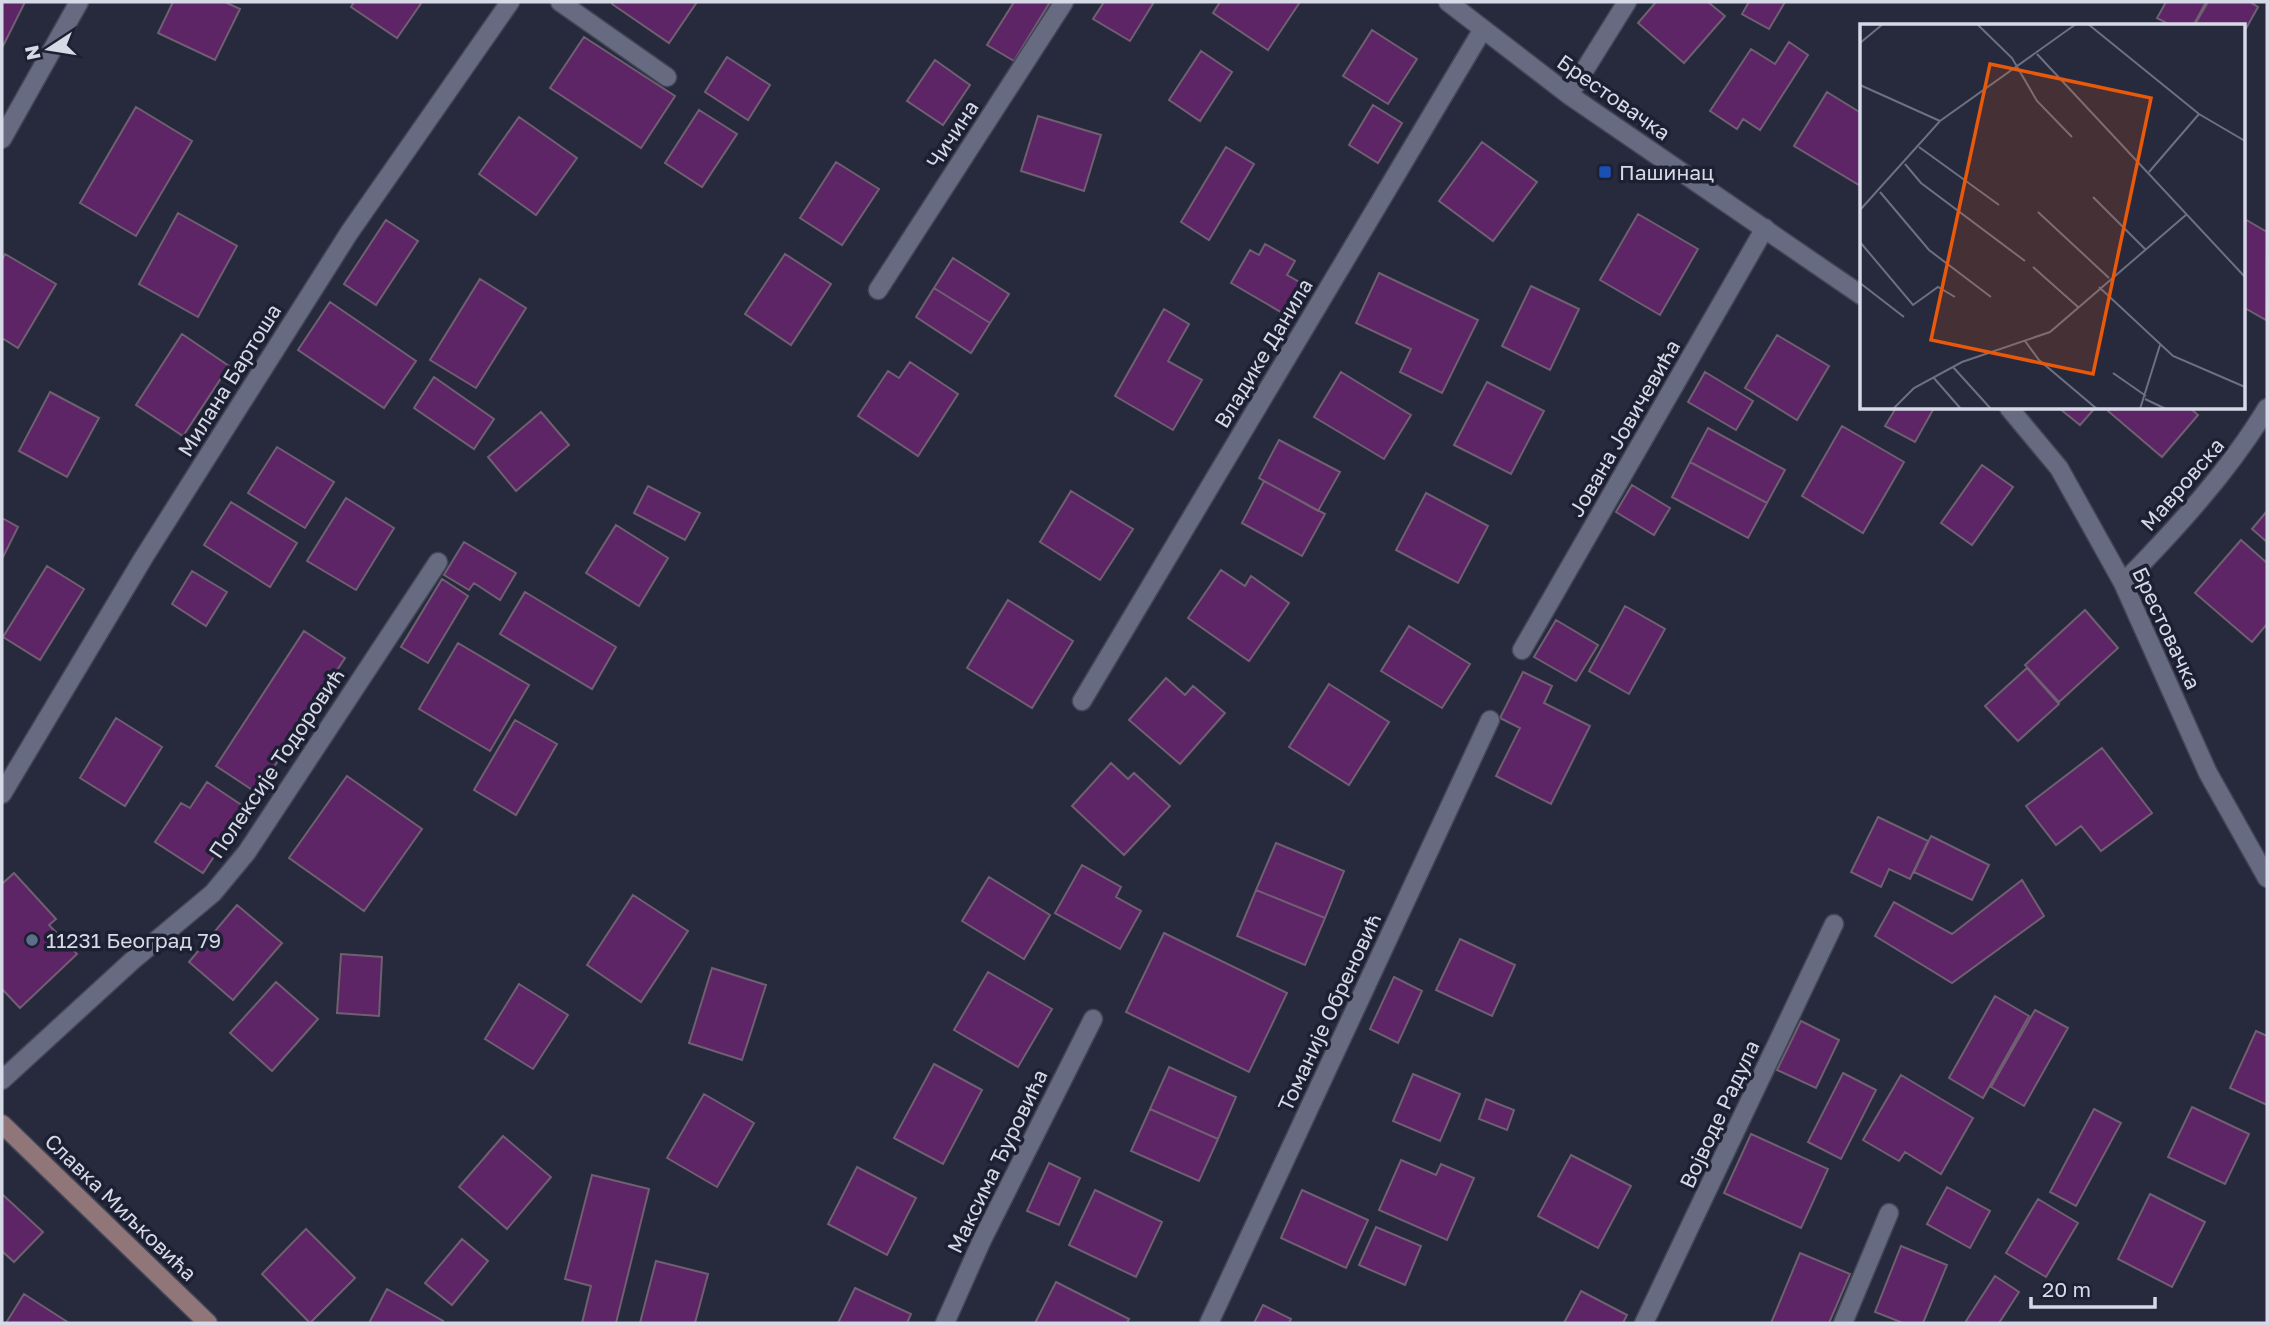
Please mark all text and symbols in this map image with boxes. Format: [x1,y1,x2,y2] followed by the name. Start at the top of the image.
[14,14,84,84] north arrow
[1860,24,2244,410] inset map
[19,43,45,62] text: N
[1552,48,1676,146] street label: Брестовачка
[920,95,984,173] street label: Чичина
[1619,159,1714,185] place label: Пашинац
[1597,164,1613,180] marker: Пашинац
[1208,274,1318,432] street label: Владике Данила
[172,299,286,461] street label: Милана Бартоша
[1563,335,1685,521] street label: Јована Јовичевића
[2135,432,2229,536] street label: Мавровска
[2127,563,2207,693] street label: Брестовачка
[203,663,349,863] street label: Полексије Тодоровић
[1272,909,1386,1115] street label: Томаније Обреновић
[46,927,221,953] place label: 11231 Београд 79
[24,932,40,948] marker: 11231 Београд 79
[1673,1036,1765,1192] street label: Војводе Радула
[941,1065,1053,1257] street label: Максима Ђуровића
[40,1128,202,1286] street label: Славка Миљковића
[2031,1266,2155,1310] scale bar
[2042,1276,2091,1302] text: 20 m

